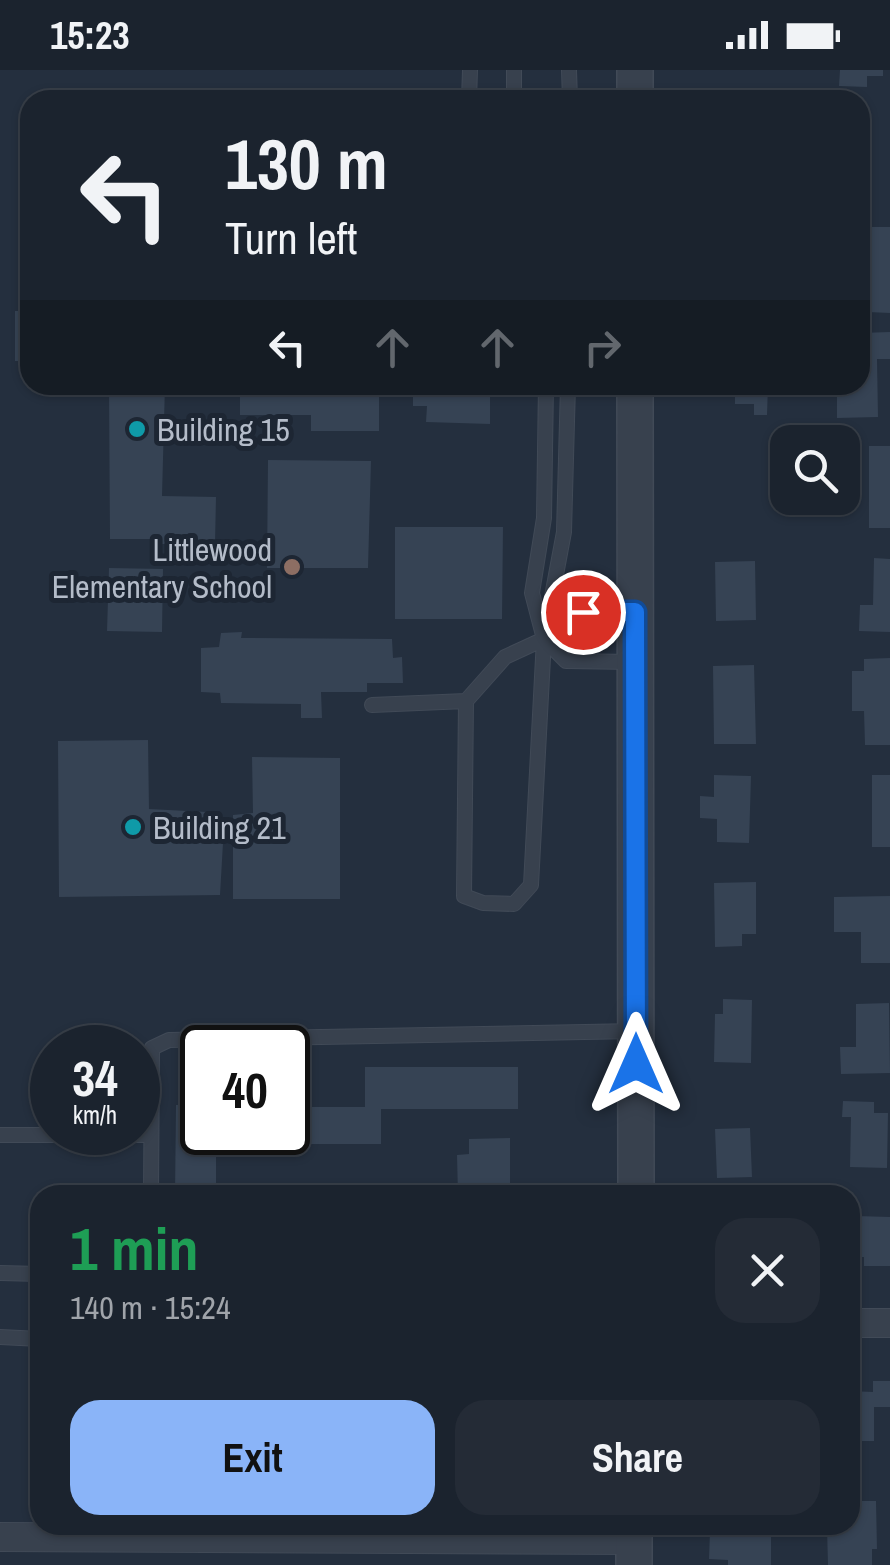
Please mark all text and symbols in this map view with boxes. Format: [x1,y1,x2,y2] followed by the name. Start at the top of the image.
[50,10,130,61] text: 15:23
[225,117,388,211] text: 130 m
[60,130,190,260] icon: left
[225,207,357,268] text: Turn left
[260,320,315,375] icon: left
[365,320,420,375] icon: ahead
[470,320,525,375] icon: ahead
[575,320,630,375] icon: right
[157,408,290,451] place label: Building 15
[126,418,148,440] marker: Building 15
[770,425,860,515] map controls
[770,425,860,515] button: search
[52,528,272,608] place label: Littlewood Elementary School
[281,556,303,578] marker: Littlewood Elementary School
[541,570,626,655] pin
[556,585,611,640] icon: arrive
[153,806,286,849] place label: Building 21
[122,816,144,838] marker: Building 21
[584,1012,688,1116] position arrow
[180,1025,310,1155] speed limit sign: 40
[72,1044,118,1112] text: 34
[73,1098,117,1132] text: km/h
[70,1208,199,1289] text: 1 min
[715,1218,820,1323] button: close
[70,1286,230,1329] text: 140 m · 15:24
[70,1400,435,1515] button: Exit
[455,1400,820,1515] button: Share

